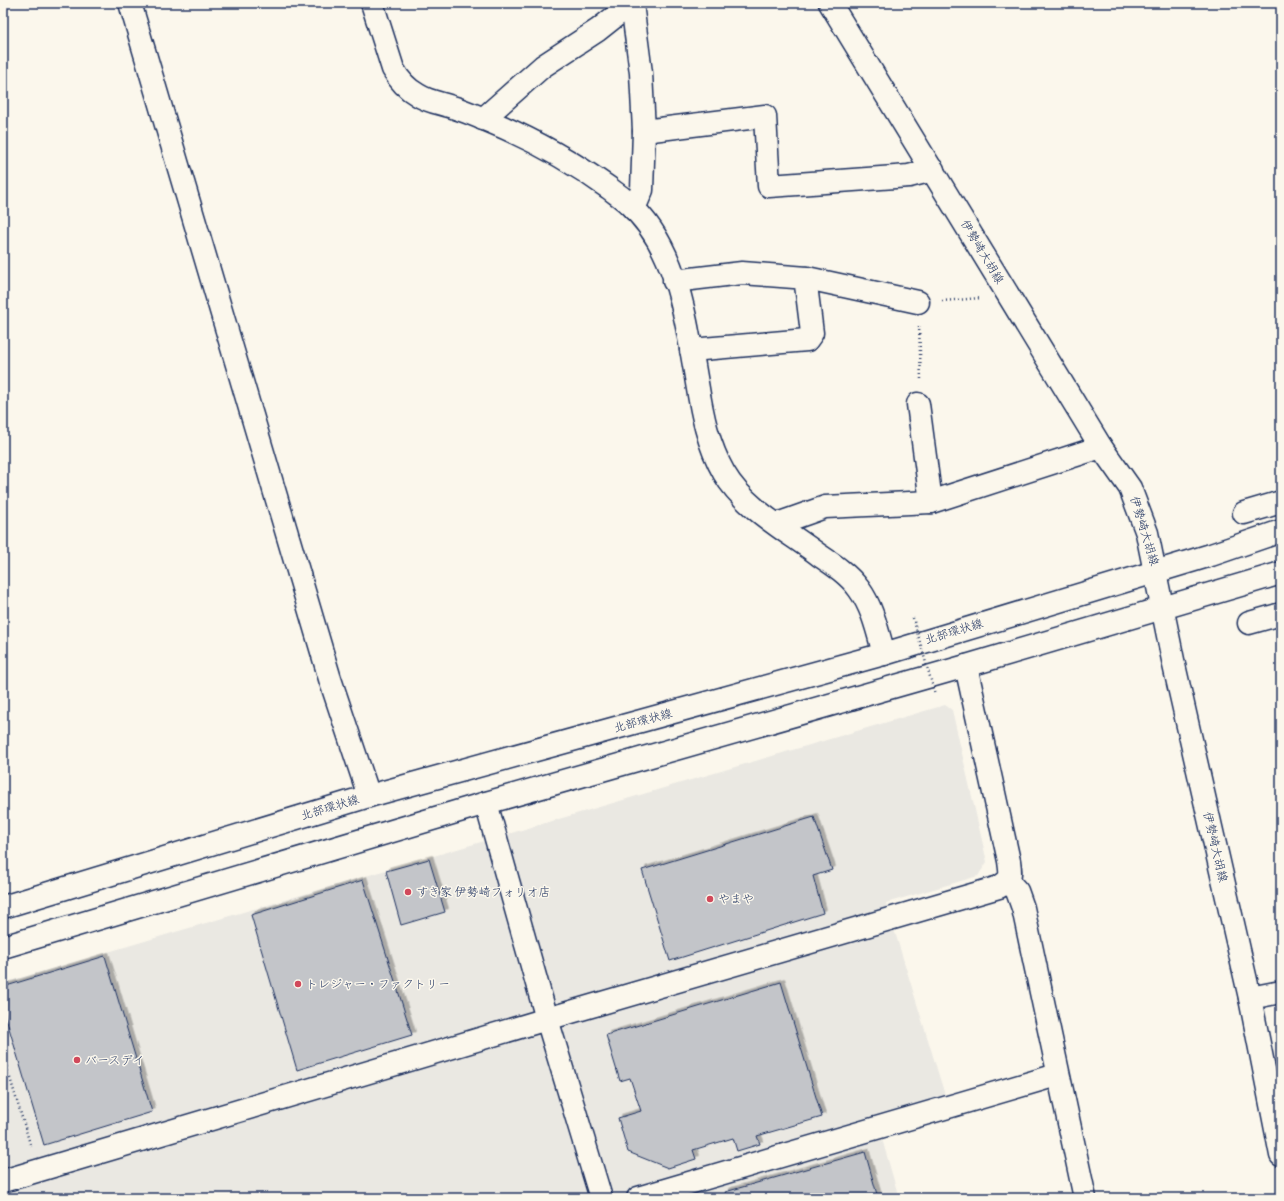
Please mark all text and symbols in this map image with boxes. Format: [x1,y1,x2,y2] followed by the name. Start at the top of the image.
[957,217,1007,287] street label: 伊勢崎大胡線
[1126,494,1162,568] street label: 伊勢崎大胡線
[923,616,985,648] street label: 北部環状線
[612,706,674,736] street label: 北部環状線
[299,792,361,824] street label: 北部環状線
[1200,810,1230,884] street label: 伊勢崎大胡線
[416,885,551,900] place label: すき家 伊勢崎フォリオ店
[403,887,413,897] marker: すき家 伊勢崎フォリオ店
[718,892,754,907] place label: やまや
[705,894,715,904] marker: やまや
[306,977,450,992] place label: トレジャー・ファクトリー
[293,979,303,989] marker: トレジャー・ファクトリー
[85,1053,145,1068] place label: バースデイ
[72,1055,82,1065] marker: バースデイ

